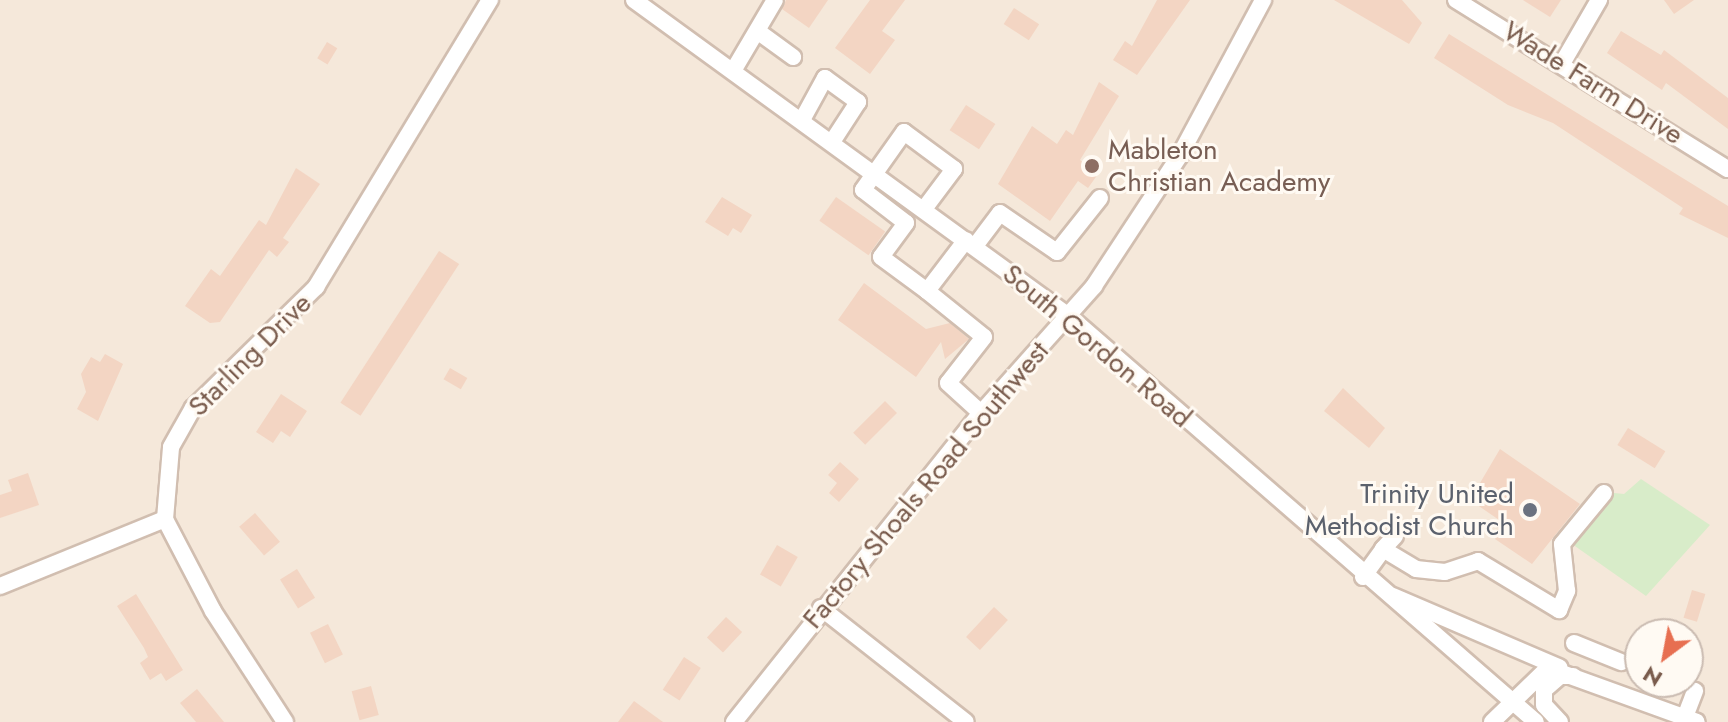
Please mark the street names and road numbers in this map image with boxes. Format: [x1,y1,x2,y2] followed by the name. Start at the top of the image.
[1497,14,1689,152] street label: Wade Farm Drive
[996,257,1198,435] street label: South Gordon Road
[181,286,319,424] street label: Starling Drive
[796,335,1056,635] street label: Factory Shoals Road Southwest

